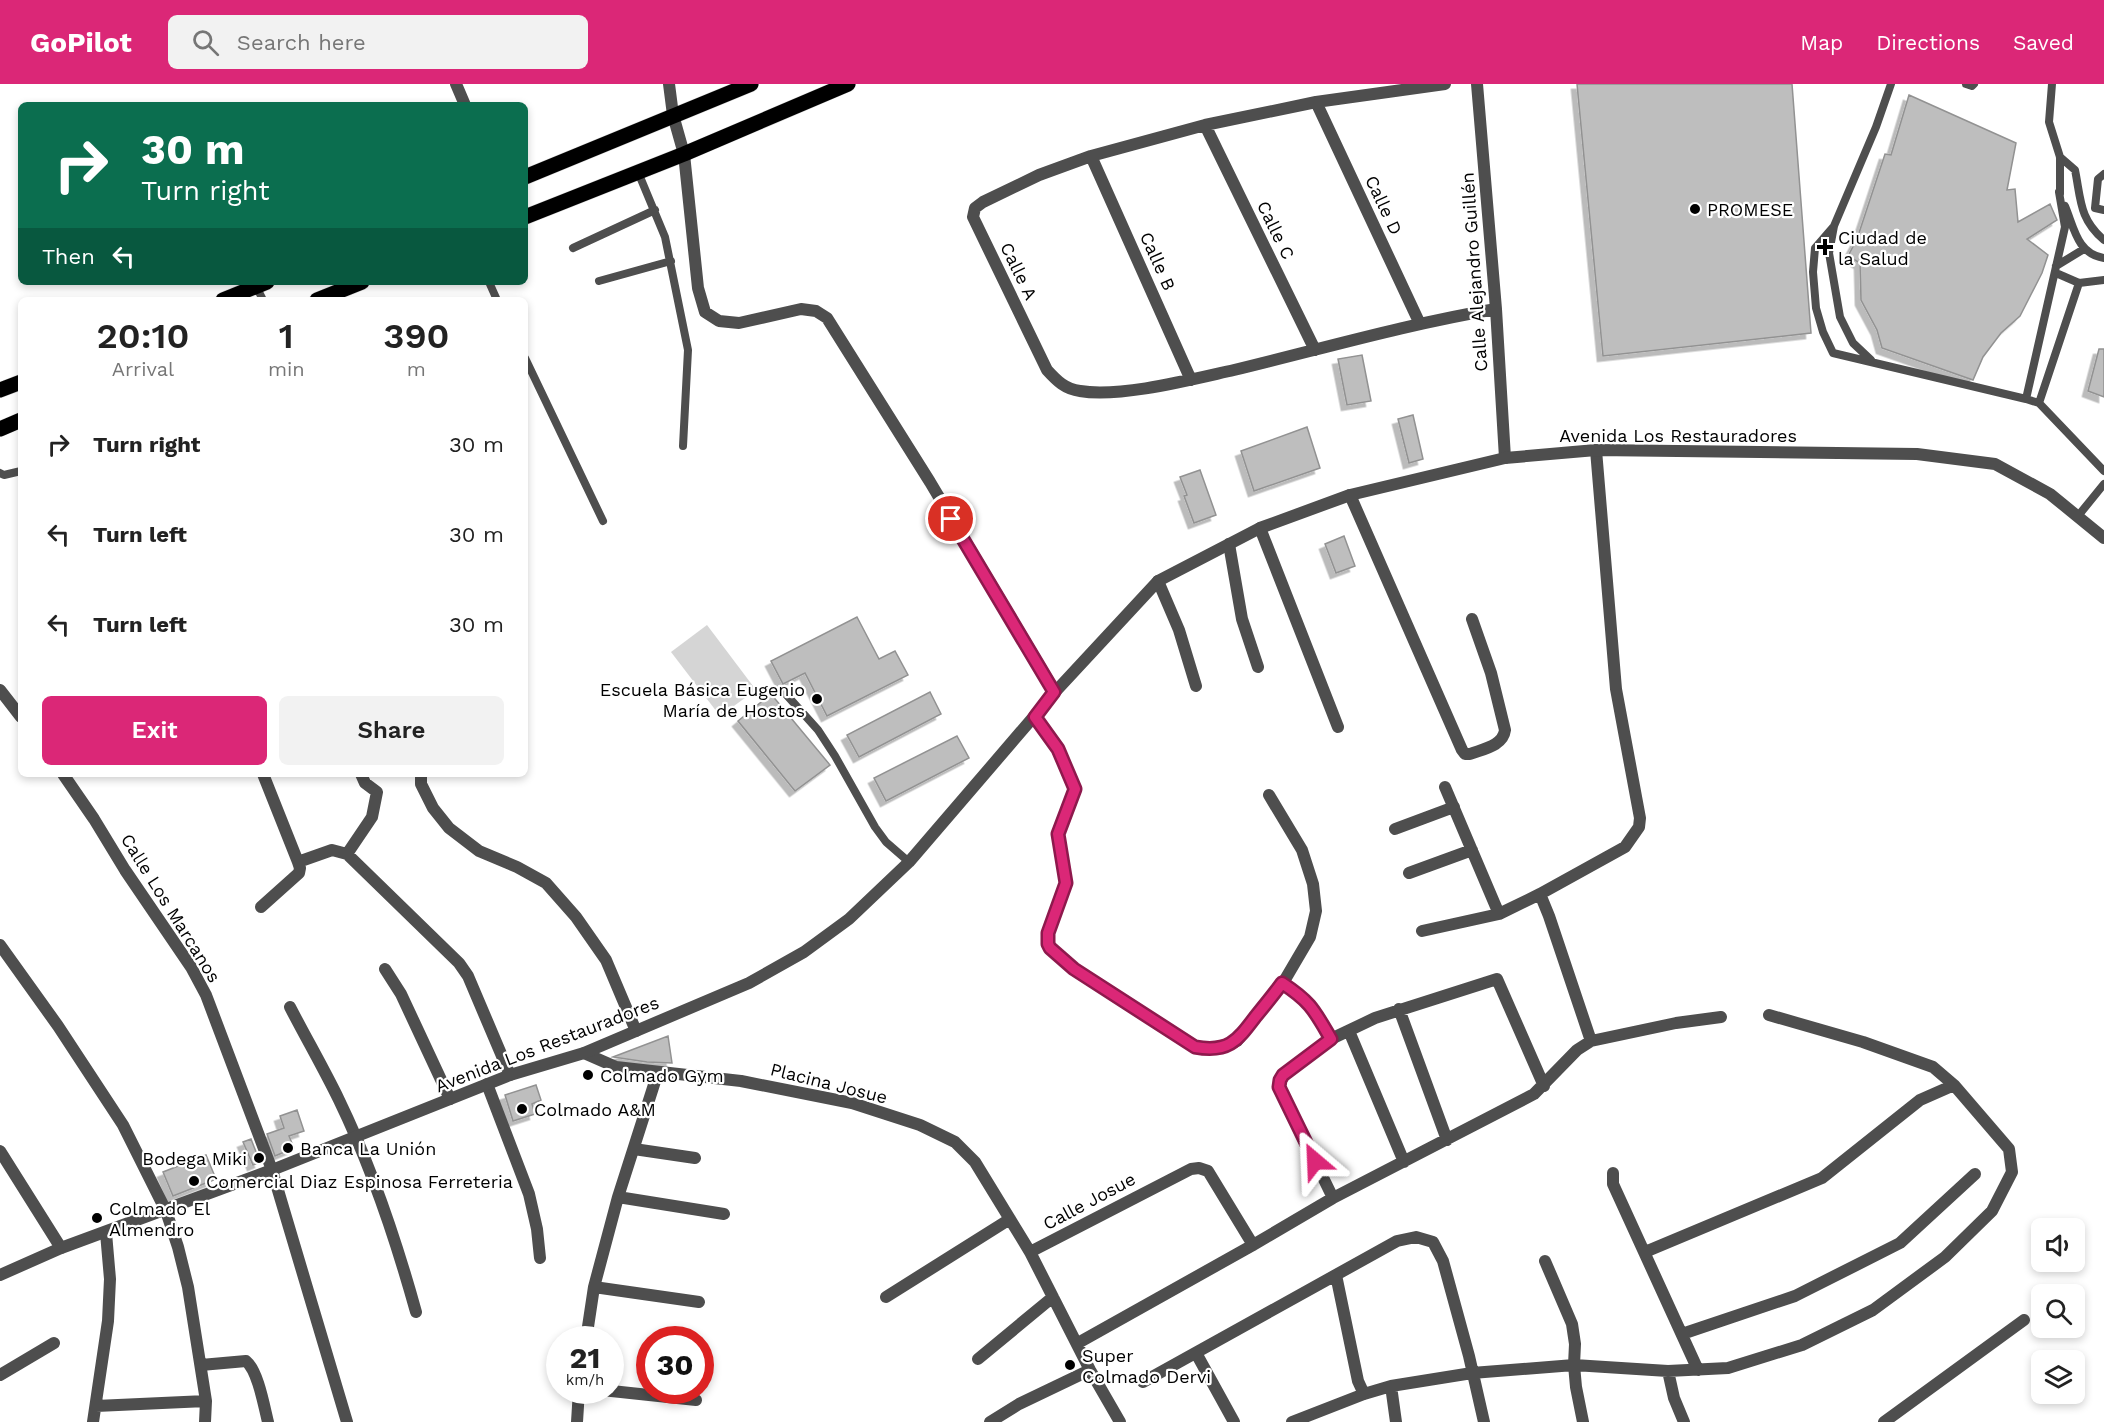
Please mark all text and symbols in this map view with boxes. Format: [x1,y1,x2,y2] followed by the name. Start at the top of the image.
[168,15,588,69] search box
[30,26,132,59] text: GoPilot
[189,26,222,59] icon: search
[237,30,366,55] text: Search here
[1800,30,1843,55] text: Map
[1876,30,1980,55] text: Directions
[2013,30,2074,55] text: Saved
[141,125,245,174] text: 30 m
[42,126,120,204] icon: right
[1361,172,1407,238] street label: Calle D
[1457,172,1491,372] street label: Calle Alejandro Guillén
[141,175,270,207] text: Turn right
[1253,197,1299,263] street label: Calle C
[1707,199,1793,220] place label: PROMESE
[1688,202,1702,216] marker: PROMESE
[1838,227,1927,269] place label: Ciudad de la Salud
[1136,228,1180,294] street label: Calle B
[1816,238,1834,256] marker: Ciudad de la Salud
[996,239,1042,303] street label: Calle A
[107,240,140,273] icon: left
[42,244,95,269] text: Then
[97,315,189,357] text: 20:10
[279,315,294,357] text: 1
[383,315,449,357] text: 390
[112,357,174,381] text: Arrival
[268,357,305,381] text: min
[407,357,426,381] text: m
[1559,425,1797,446] street label: Avenida Los Restauradores
[42,428,75,461] icon: right
[93,432,200,457] text: Turn right
[449,432,504,457] text: 30 m
[925,493,976,544] pin
[934,502,967,535] icon: arrive
[42,518,75,551] icon: left
[93,522,187,547] text: Turn left
[449,522,504,547] text: 30 m
[42,608,75,641] icon: left
[93,612,187,637] text: Turn left
[449,612,504,637] text: 30 m
[600,679,805,721] place label: Escuela Básica Eugenio María de Hostos
[810,692,824,706] marker: Escuela Básica Eugenio María de Hostos
[42,696,267,765] button: Exit
[279,696,504,765] button: Share
[117,830,225,986] street label: Calle Los Marcanos
[432,992,662,1096] street label: Avenida Los Restauradores
[768,1058,890,1108] street label: Placina Josue
[600,1065,724,1086] place label: Colmado Gym
[581,1068,595,1082] marker: Colmado Gym
[534,1099,656,1120] place label: Colmado A&M
[515,1102,529,1116] marker: Colmado A&M
[1283,1129,1347,1193] position arrow
[300,1138,436,1159] place label: Banca La Unión
[281,1141,295,1155] marker: Banca La Unión
[142,1148,247,1169] place label: Bodega Miki
[252,1151,266,1165] marker: Bodega Miki
[1039,1168,1139,1234] street label: Calle Josue
[206,1171,513,1192] place label: Comercial Diaz Espinosa Ferreteria
[187,1174,201,1188] marker: Comercial Diaz Espinosa Ferreteria
[109,1198,211,1240] place label: Colmado El Almendro
[90,1211,104,1225] marker: Colmado El Almendro
[2031,1218,2085,1404] map controls
[2031,1218,2085,1272] button: sound
[2031,1284,2085,1338] button: search
[636,1326,714,1404] speed limit sign: 30
[570,1340,600,1375] text: 21
[1082,1345,1211,1387] place label: Super Colmado Dervi
[2031,1350,2085,1404] button: layers
[1063,1358,1077,1372] marker: Super Colmado Dervi
[566,1371,604,1389] text: km/h

